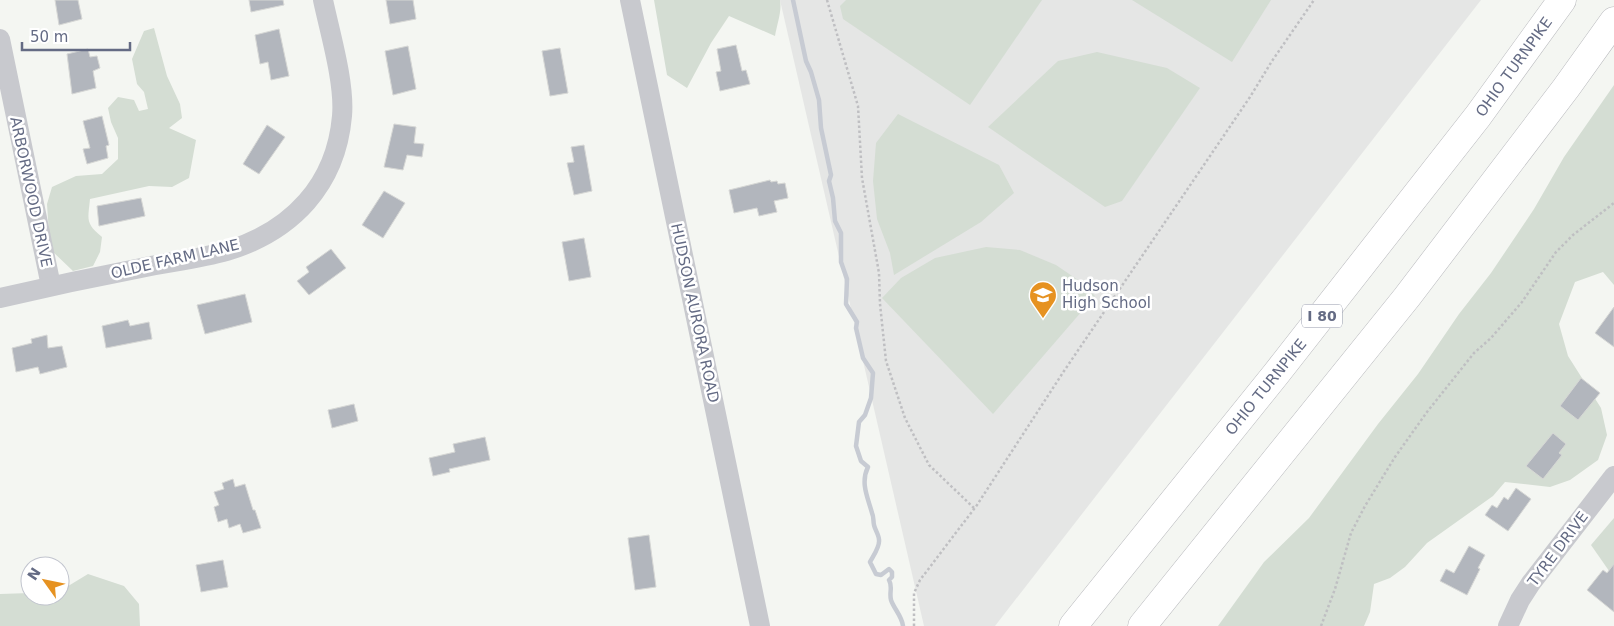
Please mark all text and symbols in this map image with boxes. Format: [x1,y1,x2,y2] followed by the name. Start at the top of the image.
[1472,14,1556,120] street label: OHIO TURNPIKE
[22,20,130,52] scale bar
[30,28,68,46] text: 50 m
[6,115,56,269] street label: ARBORWOOD DRIVE
[667,222,723,404] street label: HUDSON AURORA ROAD
[109,235,241,283] street label: OLDE FARM LANE
[1062,277,1151,312] place label: Hudson High School
[1028,280,1058,319] school or university icon: Hudson High School
[1302,304,1342,328] road number: I 80
[1222,335,1310,439] street label: OHIO TURNPIKE
[1523,508,1592,591] street label: TYRE DRIVE
[20,556,70,606] north arrow
[24,565,44,583] text: N

